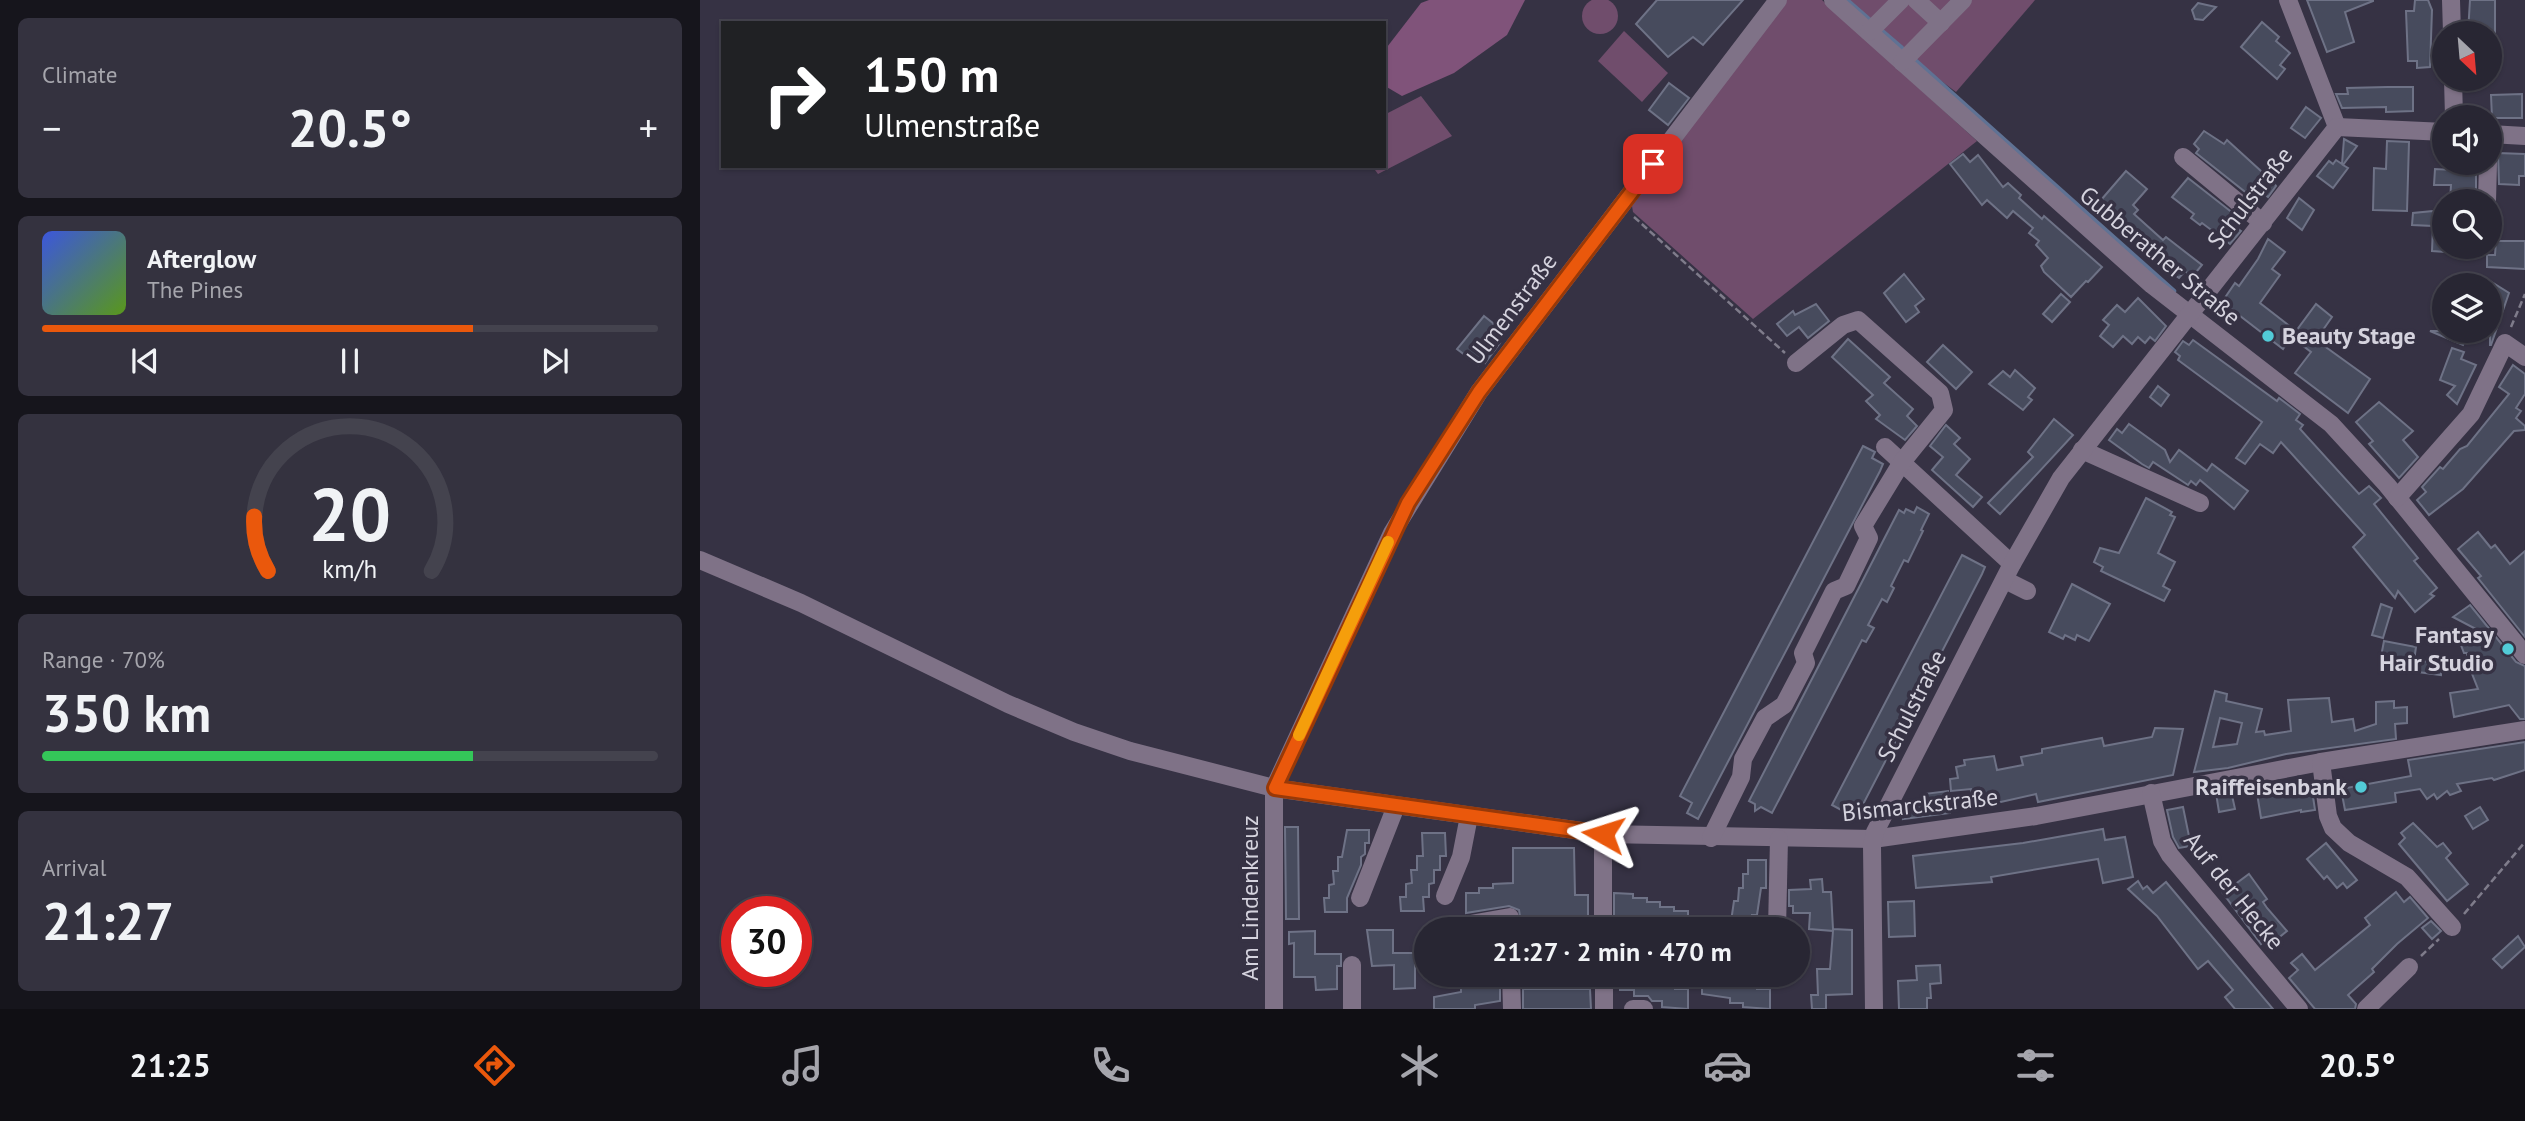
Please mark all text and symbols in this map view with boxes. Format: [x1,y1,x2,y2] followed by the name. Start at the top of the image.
[2432,21,2502,91] north arrow
[2432,21,2502,343] map controls
[864,42,999,106] text: 150 m
[749,49,840,140] icon: right
[42,60,117,89] text: Climate
[288,94,412,161] text: 20.5°
[42,103,61,152] text: −
[639,103,658,152] text: +
[864,104,1040,146] text: Ulmenstraße
[2432,105,2502,175] button: sound
[1623,134,1683,194] pin
[2200,140,2299,255] street label: Schulstraße
[1634,145,1672,183] icon: arrive
[2073,179,2247,332] street label: Gubberather Straße
[2432,189,2502,259] button: search
[147,242,256,275] text: Afterglow
[1459,247,1564,371] street label: Ulmenstraße
[2432,273,2502,343] button: layers
[147,275,243,304] text: The Pines
[2282,320,2416,351] place label: Beauty Stage
[2260,328,2276,344] marker: Beauty Stage
[126,342,164,380] icon: previous
[331,342,369,380] icon: pause
[536,342,574,380] icon: next
[309,467,391,561] text: 20
[323,552,377,584] text: km/h
[2379,619,2495,678] place label: Fantasy Hair Studio
[2500,641,2516,657] marker: Fantasy Hair Studio
[42,645,165,674] text: Range · 70%
[1870,645,1953,767] street label: Schulstraße
[42,679,211,746] text: 350 km
[2195,771,2347,802] place label: Raiffeisenbank
[2353,779,2369,795] marker: Raiffeisenbank
[1840,781,2000,828] street label: Bismarckstraße
[1566,797,1640,871] position arrow
[1234,815,1265,981] street label: Am Lindenkreuz
[2177,825,2291,956] street label: Auf der Hecke
[42,853,106,882] text: Arrival
[42,887,174,954] text: 21:27
[721,896,812,987] speed limit sign: 30
[1492,935,1732,968] text: 21:27 · 2 min · 470 m
[470,1041,519,1090] icon: directions
[778,1041,827,1090] icon: music
[1086,1041,1135,1090] icon: phone
[1395,1041,1444,1090] icon: climate
[1703,1041,1752,1090] icon: car
[2011,1041,2060,1090] icon: filters
[130,1044,211,1086] text: 21:25
[2319,1044,2395,1086] text: 20.5°

